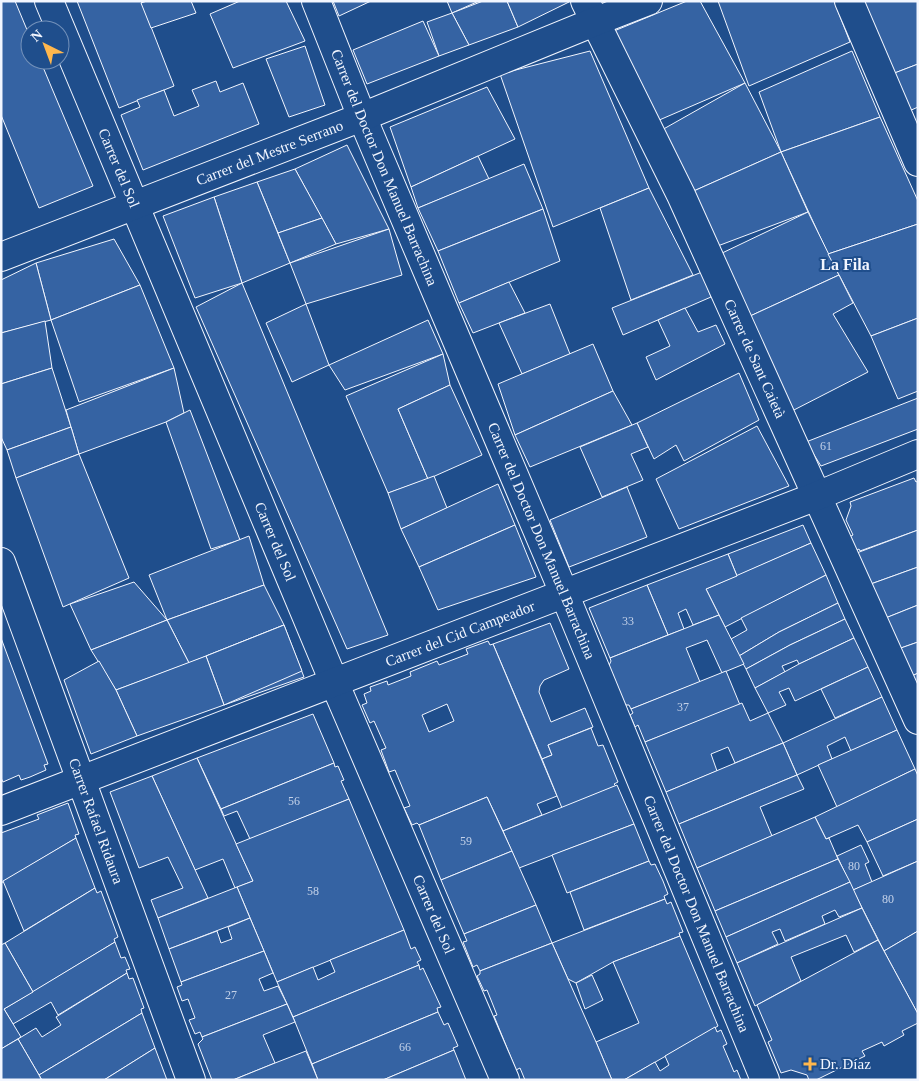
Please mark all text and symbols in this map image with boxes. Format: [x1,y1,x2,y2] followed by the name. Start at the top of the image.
[20,20,70,70] north arrow
[28,27,45,45] text: N
[328,47,441,288] street label: Carrer del Doctor Don Manuel Barrachina
[194,117,345,189] street label: Carrer del Mestre Serrano
[95,126,143,210] street label: Carrer del Sol
[820,256,870,273] district label: La Fila
[721,297,789,421] street label: Carrer de Sant Caietà
[485,420,598,662] street label: Carrer del Doctor Don Manuel Barrachina
[820,439,832,453] house number: 61
[252,500,299,584] street label: Carrer del Sol
[383,598,537,670] street label: Carrer del Cid Campeador
[622,614,634,628] house number: 33
[677,700,689,714] house number: 37
[66,756,126,886] street label: Carrer Rafael Ridaura
[640,793,753,1035] street label: Carrer del Doctor Don Manuel Barrachina
[288,794,300,808] house number: 56
[460,834,472,848] house number: 59
[848,859,860,873] house number: 80
[410,872,458,956] street label: Carrer del Sol
[307,884,319,898] house number: 58
[882,892,894,906] house number: 80
[225,988,237,1002] house number: 27
[399,1040,411,1054] house number: 66
[820,1056,871,1072] place label: Dr. Díaz
[804,1058,816,1070] marker: Dr. Díaz

